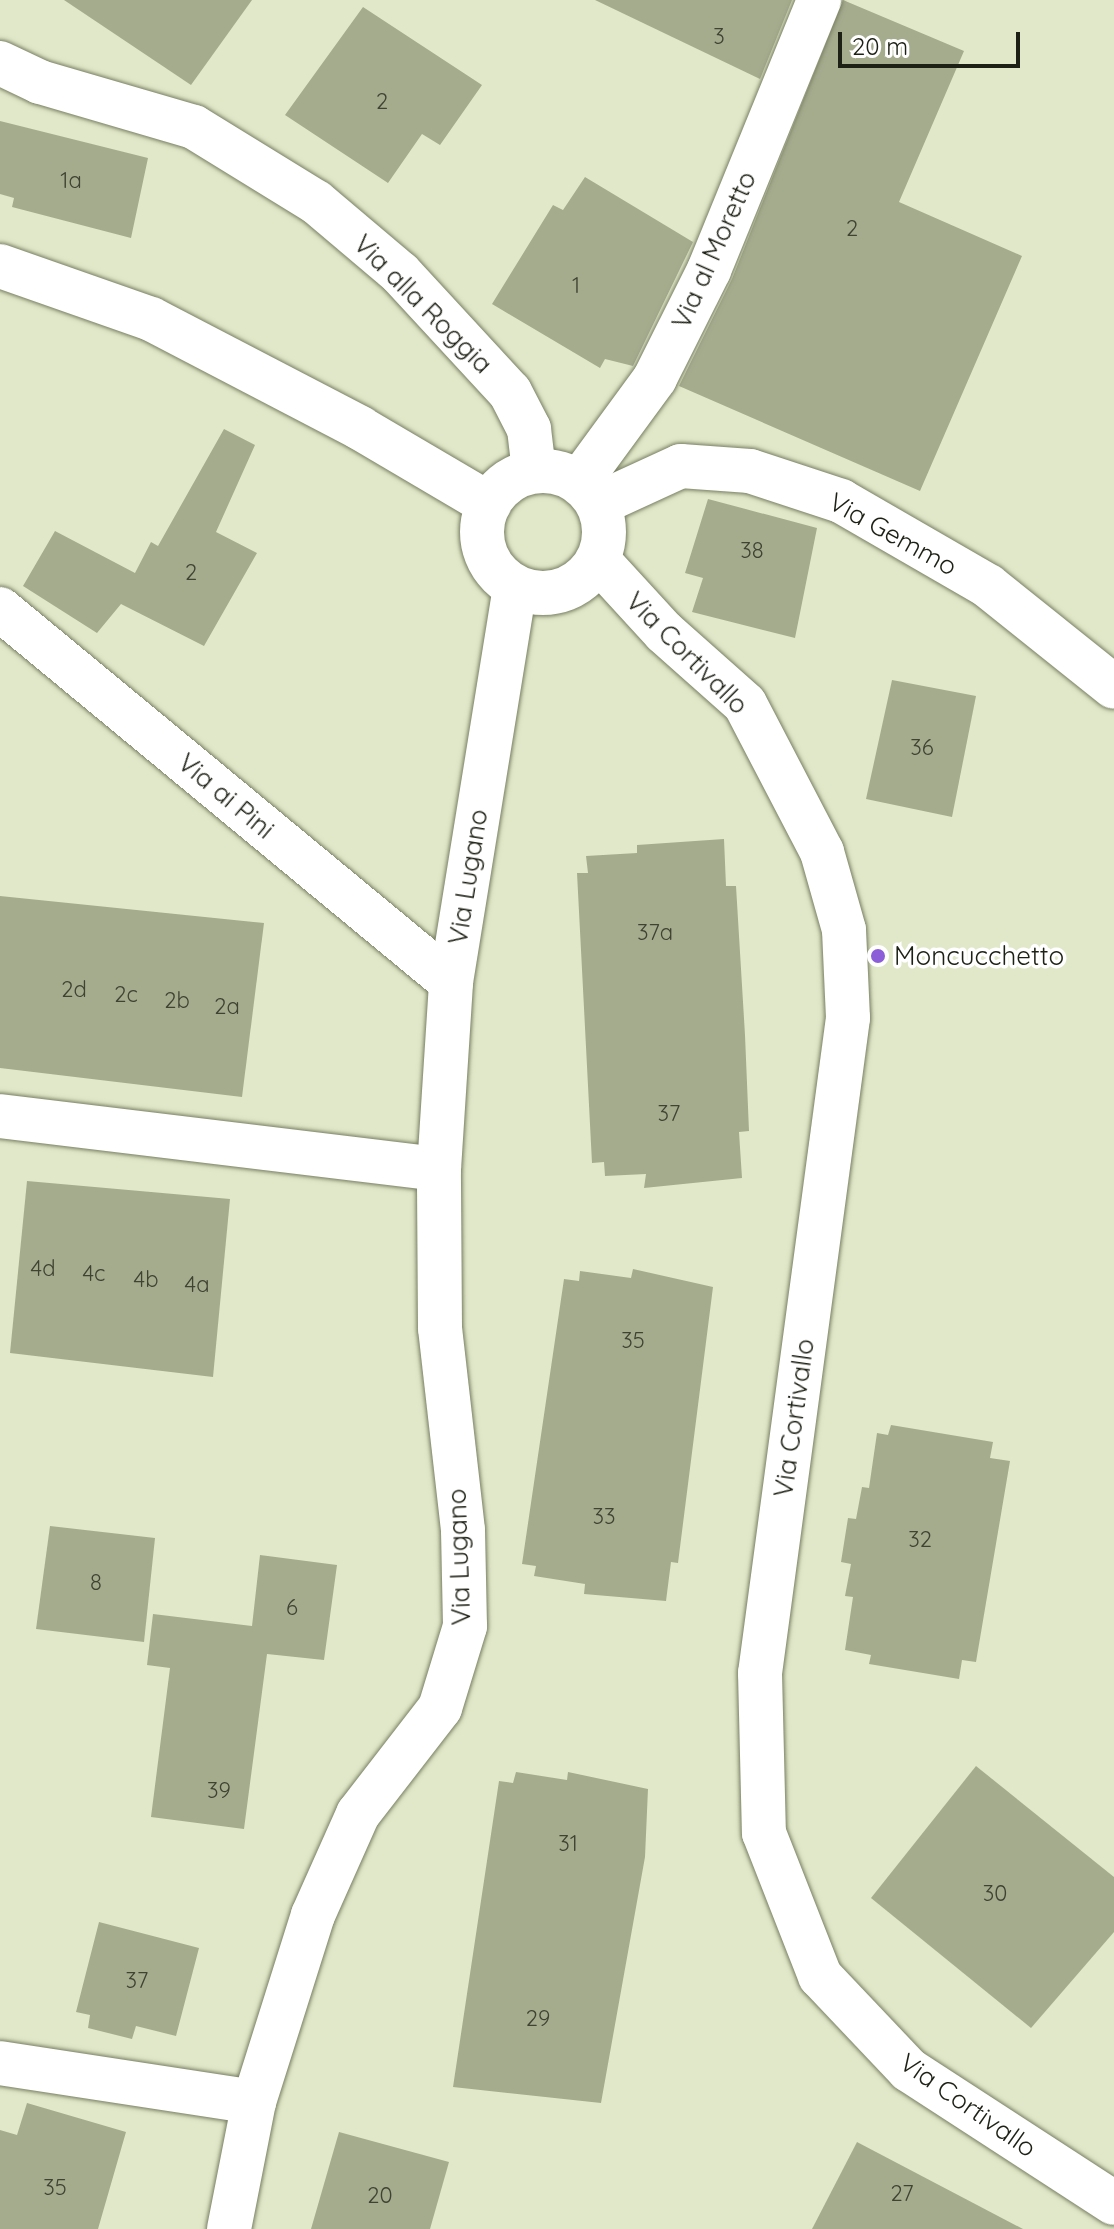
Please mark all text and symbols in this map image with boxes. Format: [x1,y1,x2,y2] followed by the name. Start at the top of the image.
[842,16,1024,66] scale bar
[713,24,725,50] house number: 3
[852,31,908,61] text: 20 m
[376,89,388,115] house number: 2
[665,166,763,334] street label: Via al Moretto
[60,168,82,194] house number: 1a
[846,216,858,242] house number: 2
[347,228,499,380] street label: Via alla Roggia
[572,273,580,299] house number: 1
[824,486,962,582] street label: Via Gemmo
[740,538,764,564] house number: 38
[185,560,197,586] house number: 2
[620,586,754,720] street label: Via Cortivallo
[910,735,934,761] house number: 36
[172,747,280,845] street label: Via ai Pini
[442,807,494,947] street label: Via Lugano
[637,920,673,946] house number: 37a
[894,940,1064,972] place label: Moncucchetto
[869,947,887,965] marker: Moncucchetto
[61,977,87,1003] house number: 2d
[114,982,138,1008] house number: 2c
[164,988,190,1014] house number: 2b
[214,994,240,1020] house number: 2a
[658,1101,680,1127] house number: 37
[31,1256,55,1282] house number: 4d
[83,1261,105,1287] house number: 4c
[134,1267,158,1293] house number: 4b
[185,1272,209,1298] house number: 4a
[621,1328,645,1354] house number: 35
[767,1337,821,1499] street label: Via Cortivallo
[441,1488,477,1626] street label: Via Lugano
[592,1504,616,1530] house number: 33
[908,1527,932,1553] house number: 32
[90,1570,102,1596] house number: 8
[286,1595,298,1621] house number: 6
[207,1778,231,1804] house number: 39
[558,1831,578,1857] house number: 31
[983,1881,1007,1907] house number: 30
[126,1968,148,1994] house number: 37
[526,2006,550,2032] house number: 29
[894,2046,1042,2164] street label: Via Cortivallo
[43,2175,67,2201] house number: 35
[890,2181,914,2207] house number: 27
[367,2183,393,2209] house number: 20

